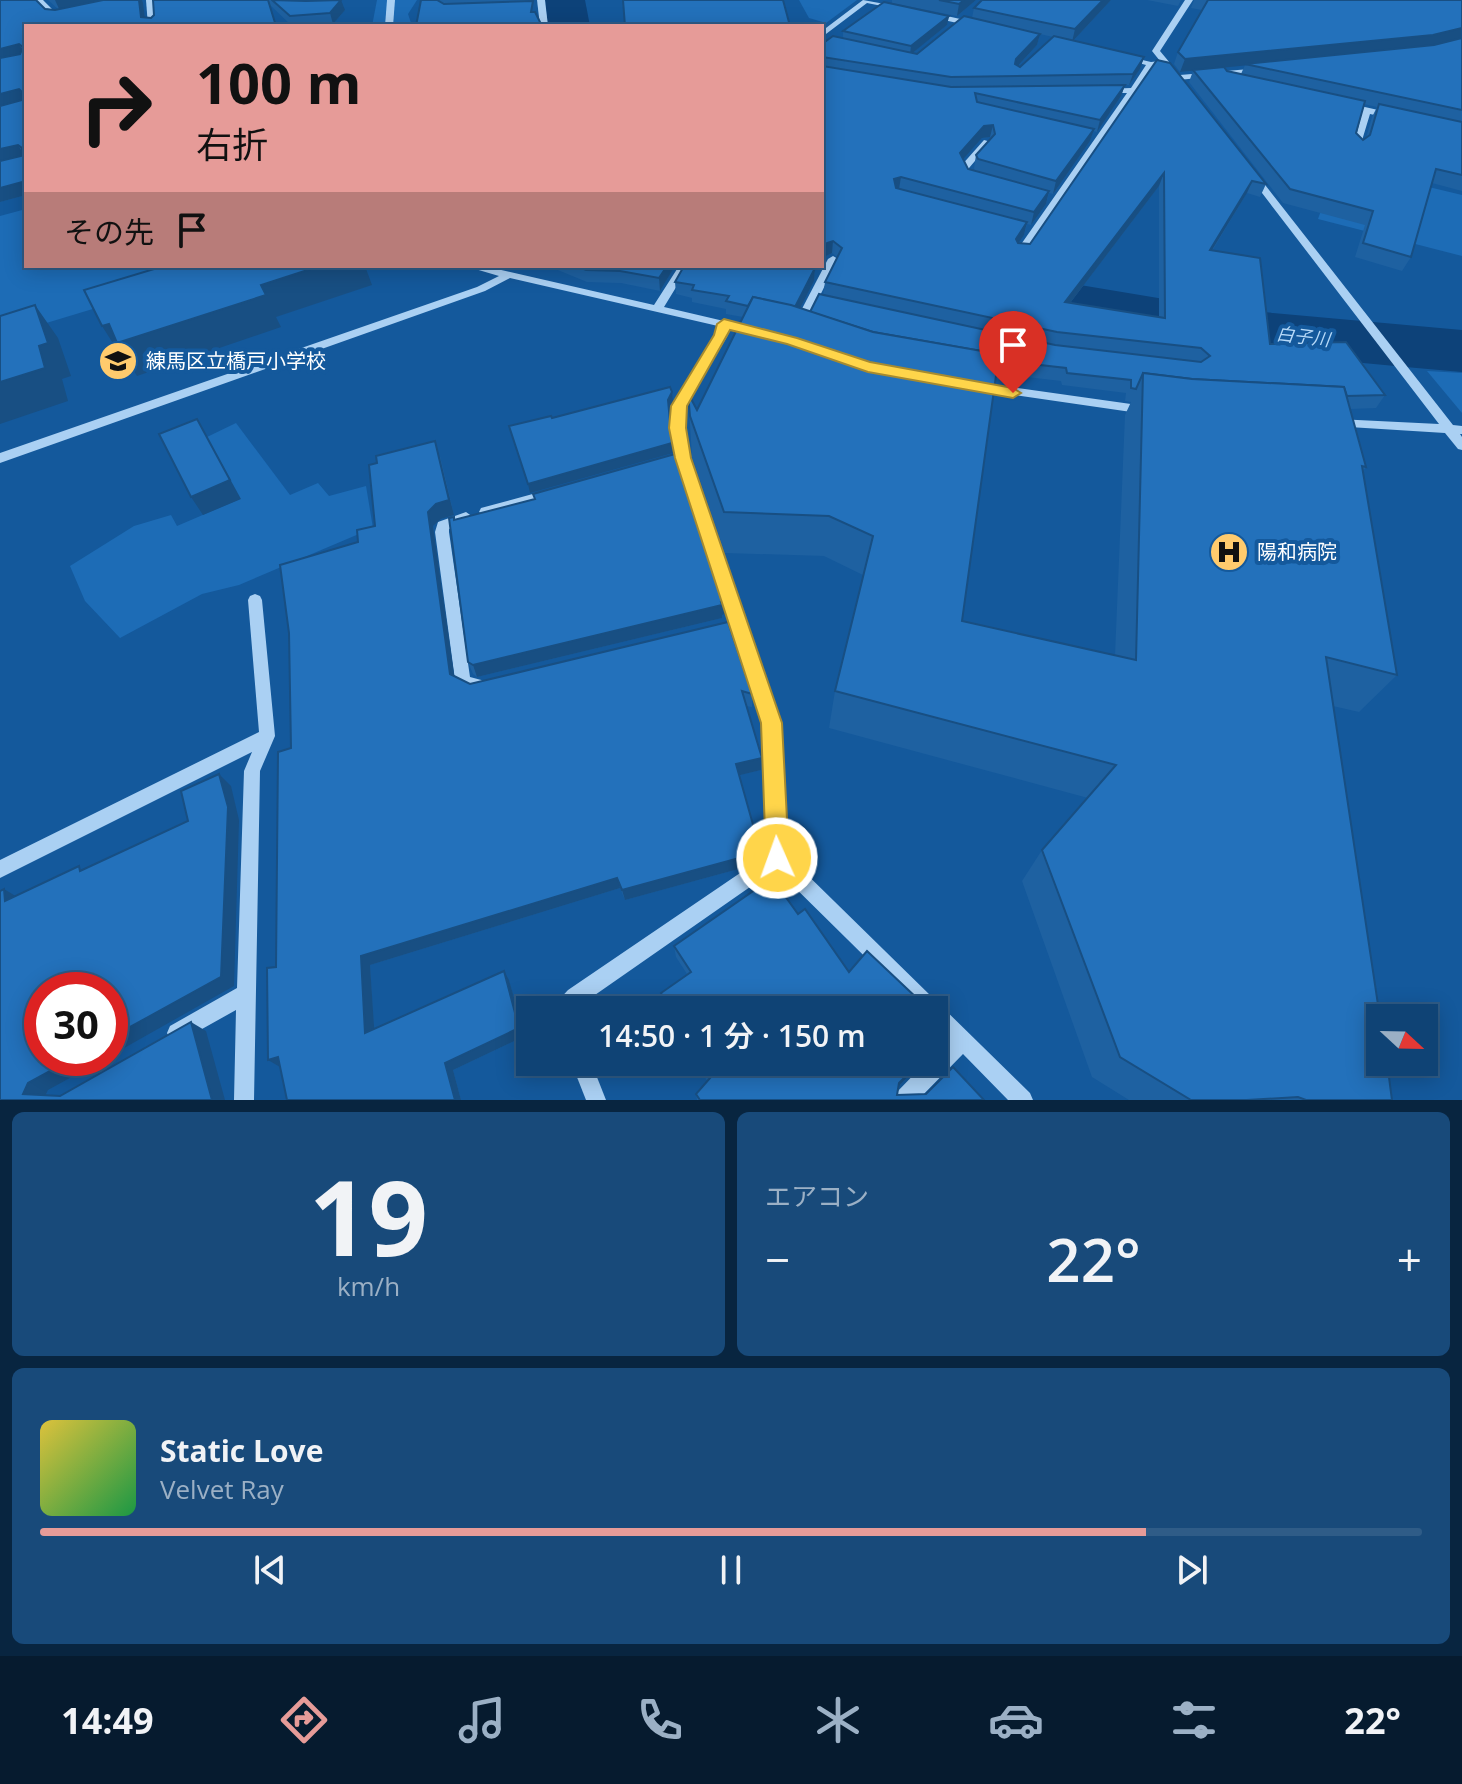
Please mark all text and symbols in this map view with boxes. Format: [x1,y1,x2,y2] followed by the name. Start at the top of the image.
[196,44,362,120] text: 100 m
[64,56,168,160] icon: right
[196,120,268,169] text: 右折
[170,208,214,252] icon: arrive
[64,211,154,252] text: その先
[979,311,1047,393] pin
[1275,321,1333,351] water label: 白子川
[991,323,1035,367] icon: arrive
[97,340,139,382] school or university icon: 練馬区立橋戸小学校
[146,347,326,374] place label: 練馬区立橋戸小学校
[1208,531,1250,573] hospital icon: 陽和病院
[1257,538,1337,565] place label: 陽和病院
[735,816,819,900] position arrow
[24,972,128,1076] speed limit sign: 30
[1366,1004,1438,1076] north arrow
[1366,1004,1438,1076] map controls
[598,1015,866,1056] text: 14:50 · 1 分 · 150 m
[309,1145,428,1286] text: 19
[765,1178,869,1214] text: エアコン
[1046,1218,1141,1300] text: 22°
[765,1229,790,1289] text: −
[1397,1229,1422,1289] text: +
[337,1268,400,1304] text: km/h
[160,1430,323,1471] text: Static Love
[160,1471,284,1507] text: Velvet Ray
[248,1548,292,1592] icon: previous
[709,1548,753,1592] icon: pause
[1170,1548,1214,1592] icon: next
[276,1692,332,1748] icon: directions
[454,1692,510,1748] icon: music
[632,1692,688,1748] icon: phone
[810,1692,866,1748] icon: climate
[988,1692,1044,1748] icon: car
[1166,1692,1222,1748] icon: filters
[61,1696,154,1745] text: 14:49
[1344,1696,1401,1745] text: 22°

